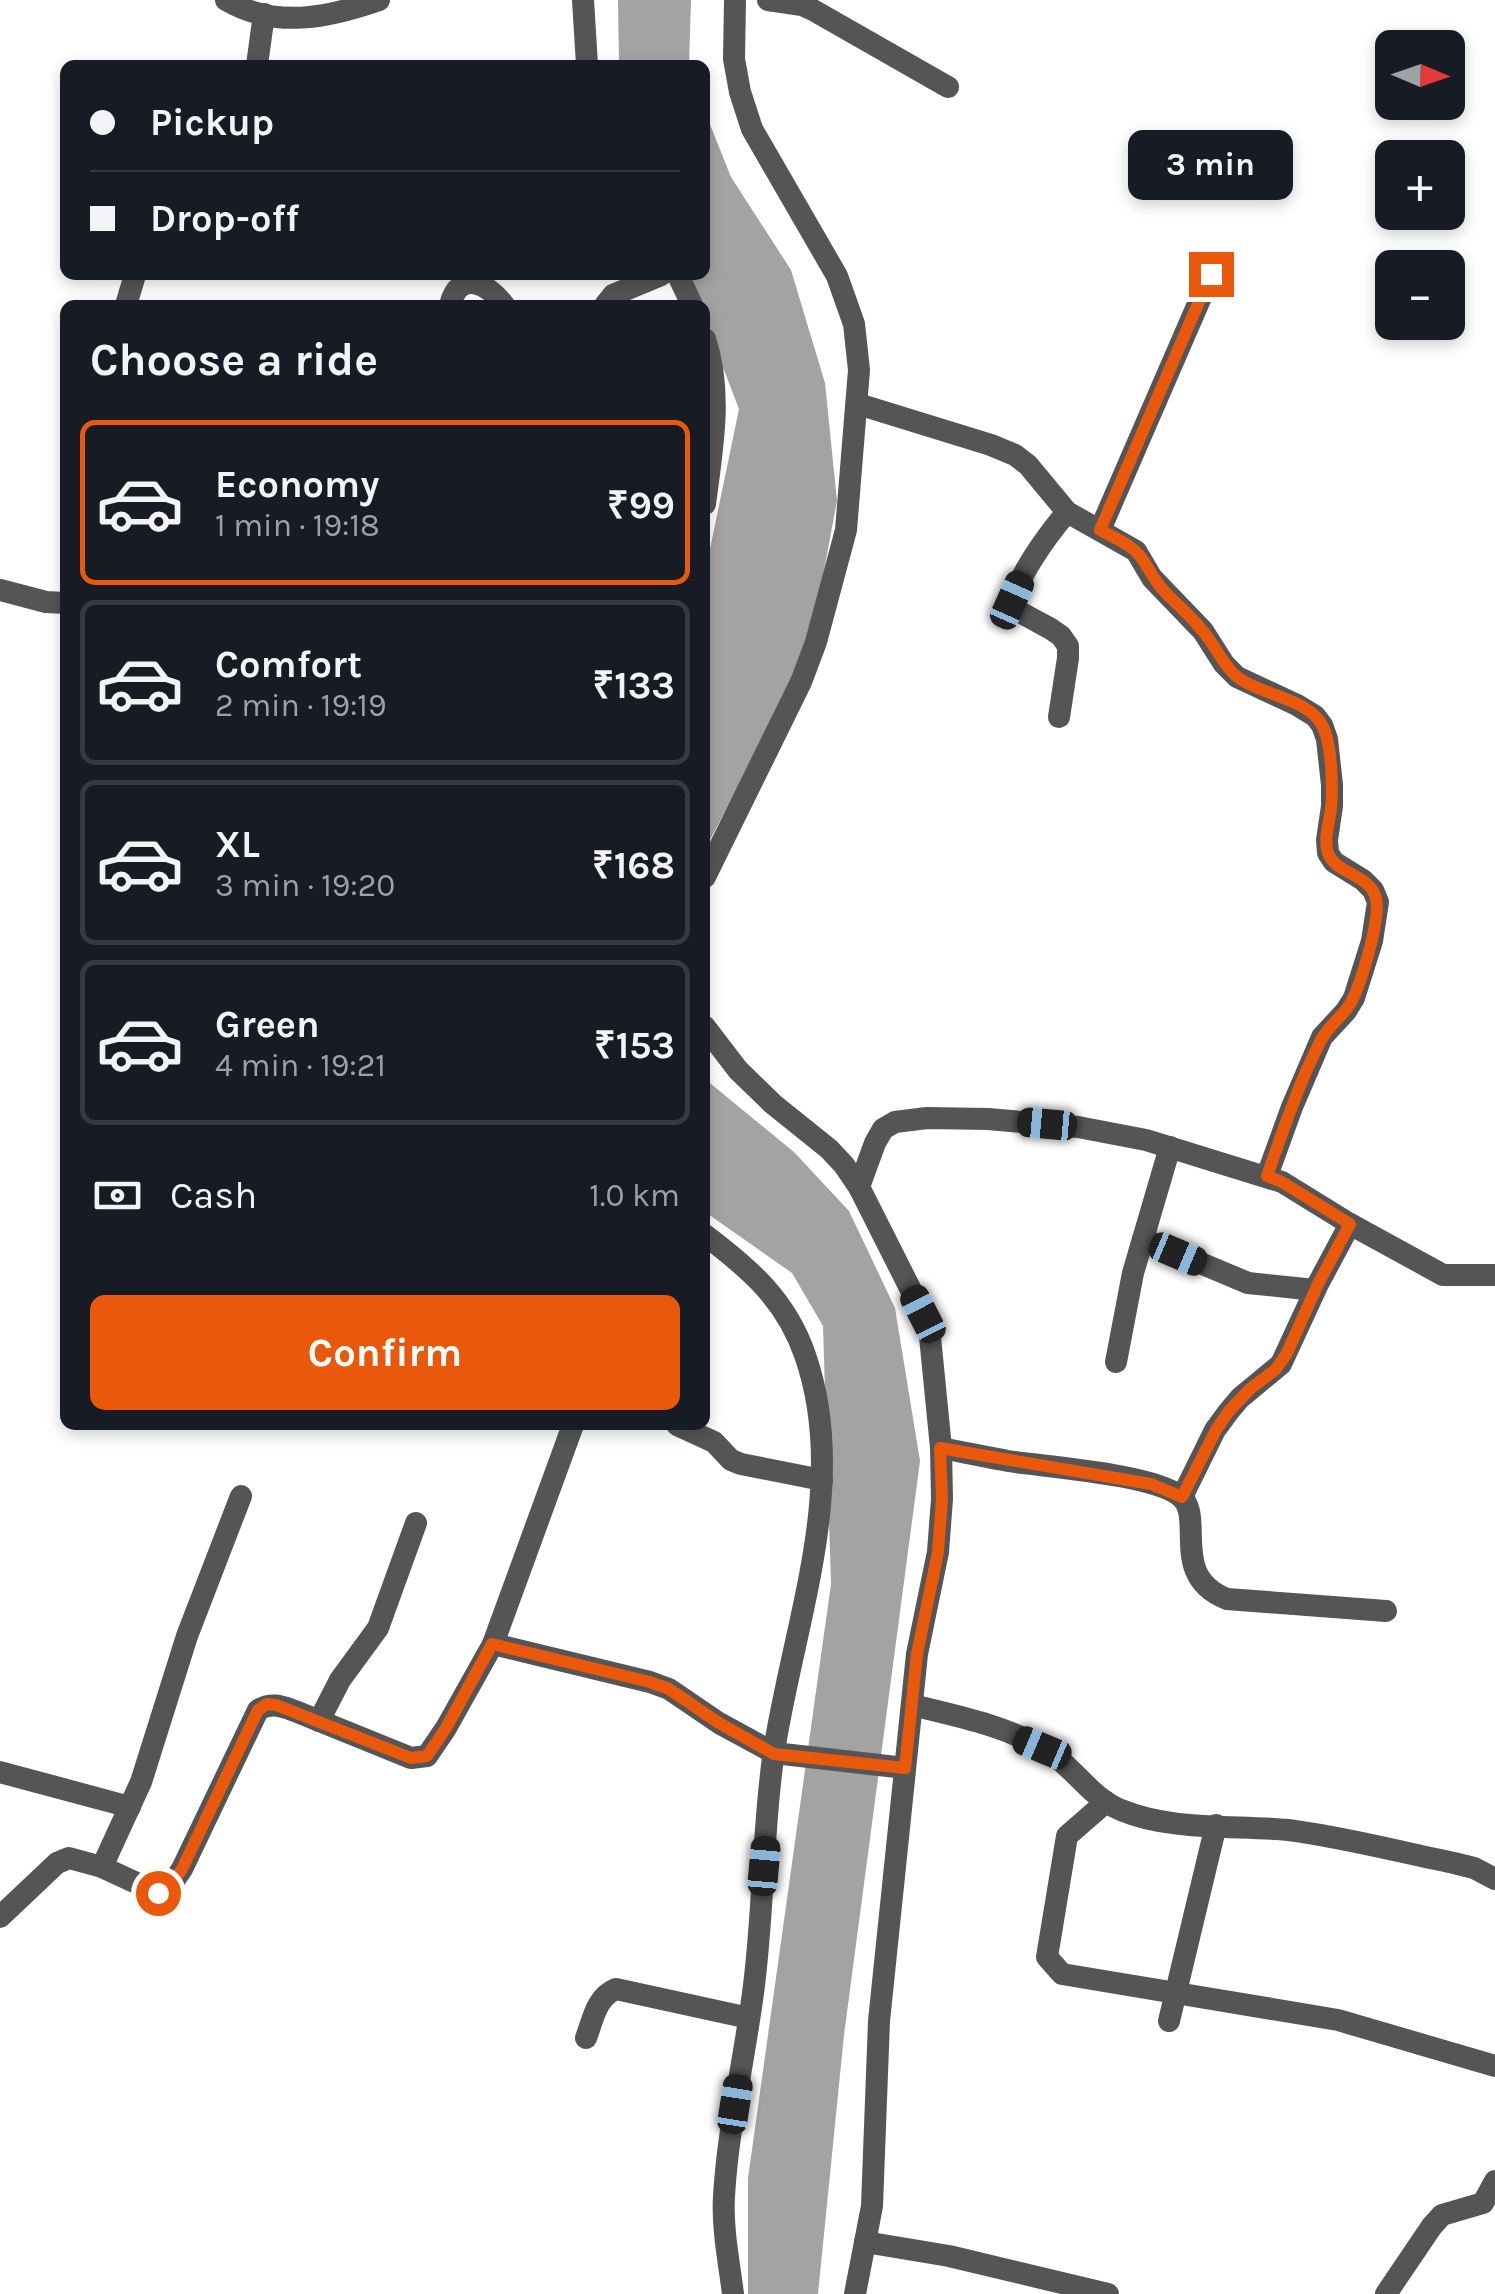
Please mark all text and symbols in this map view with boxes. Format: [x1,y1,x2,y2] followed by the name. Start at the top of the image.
[1375,30,1465,120] north arrow
[1375,30,1465,340] map controls
[150,100,274,145] text: Pickup
[1128,129,1294,199] callout: 3 min
[1375,140,1465,230] button: +
[1166,146,1255,183] text: 3 min
[150,196,299,241] text: Drop-off
[1375,250,1465,340] button: −
[1189,252,1234,297] route end
[90,334,378,386] text: Choose a ride
[95,458,185,548] icon: car
[215,462,379,507] text: Economy
[607,483,675,528] text: ₹99
[215,507,380,544] text: 1 min · 19:18
[986,566,1038,634] car
[95,638,185,728] icon: car
[215,642,362,687] text: Comfort
[592,663,675,708] text: ₹133
[215,687,387,724] text: 2 min · 19:19
[95,818,185,908] icon: car
[215,822,260,867] text: XL
[592,843,675,888] text: ₹168
[215,867,395,904] text: 3 min · 19:20
[95,998,185,1088] icon: car
[215,1002,320,1047] text: Green
[594,1023,675,1068] text: ₹153
[215,1047,386,1084] text: 4 min · 19:21
[1016,1106,1078,1142] car
[90,1168,145,1223] icon: cash
[170,1173,257,1218] text: Cash
[589,1177,680,1214] text: 1.0 km
[1145,1228,1211,1280] car
[896,1280,950,1348] car
[90,1295,680,1410] button: Confirm
[1009,1722,1075,1774] car
[746,1835,782,1897] car
[136,1871,181,1916] route start
[715,2072,755,2136] car

